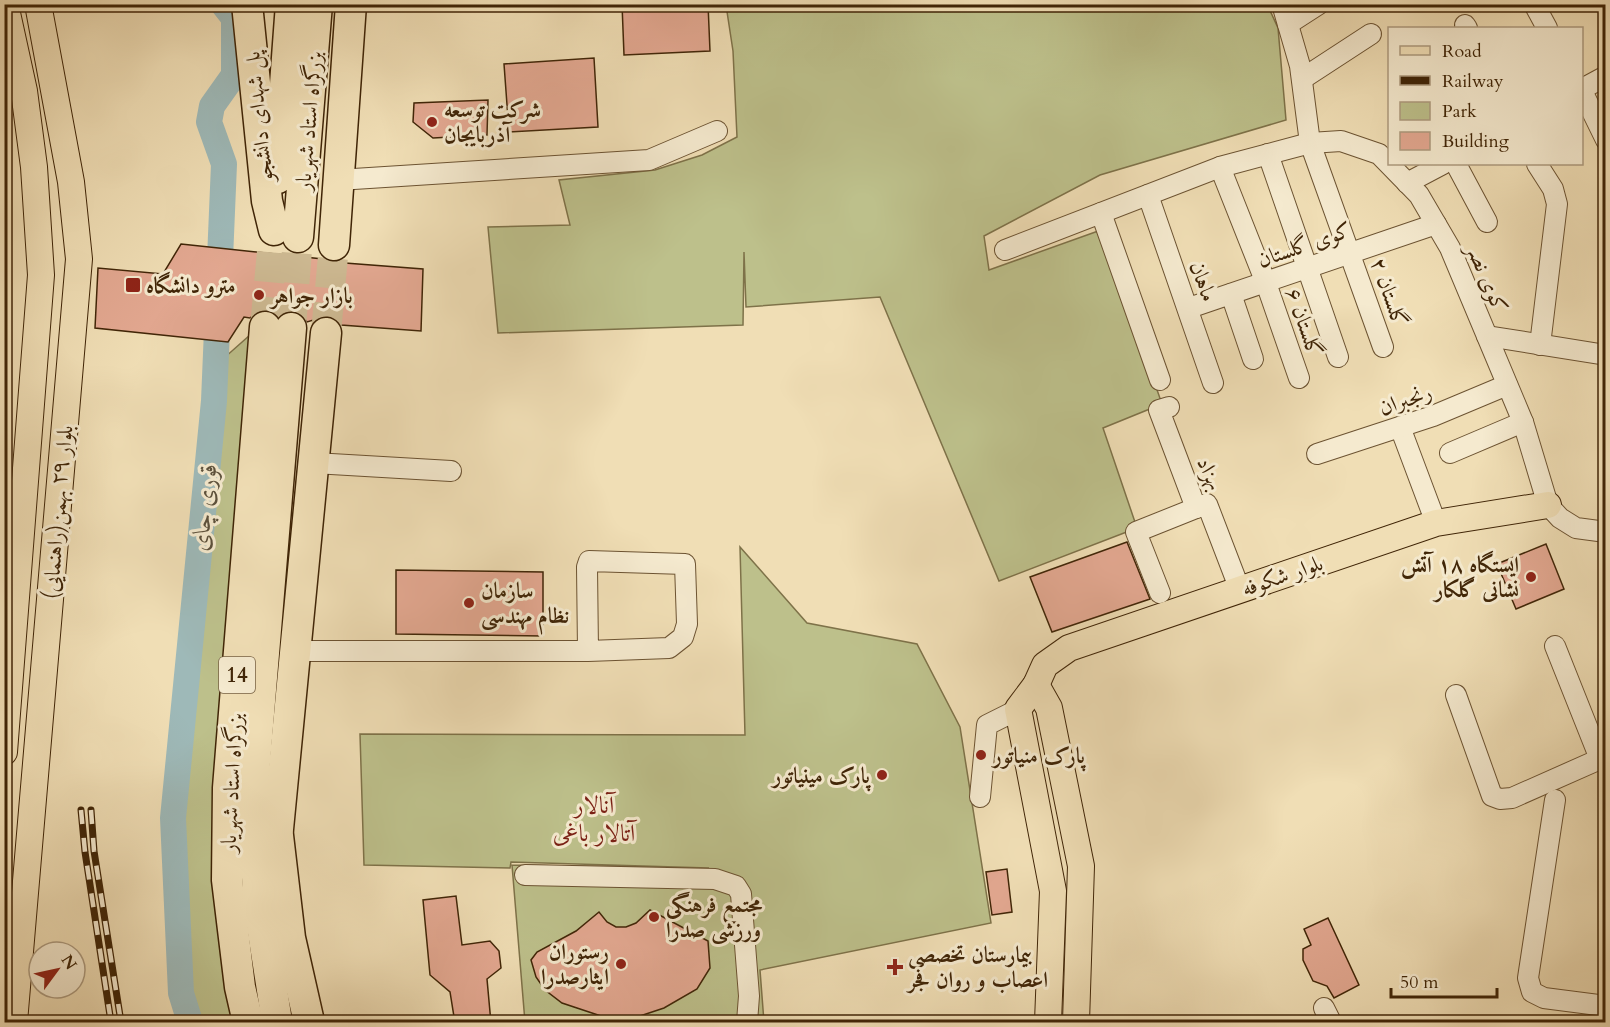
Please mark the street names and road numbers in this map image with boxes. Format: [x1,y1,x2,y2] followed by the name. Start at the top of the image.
[237,48,282,186] street label: پل شهدای دانشجو
[288,50,330,194] street label: بزرگراه استاد شهریار
[1253,215,1355,275] street label: کوی گلستان
[1458,237,1515,318] street label: کوی نصر
[1363,254,1415,331] street label: گلستان ۲
[1182,257,1224,306] street label: ماهان
[1278,284,1330,361] street label: گلستان ۶
[1375,377,1436,423] street label: رنجبران
[35,424,81,600] street label: بلوار ٢٩ بهمن(راهنمایی)
[1189,452,1231,495] street label: بهزاد
[1238,548,1327,604] street label: بلوار شکوفه
[219,657,255,693] road number: 14
[213,712,251,856] street label: بزرگراه استاد شهریار

